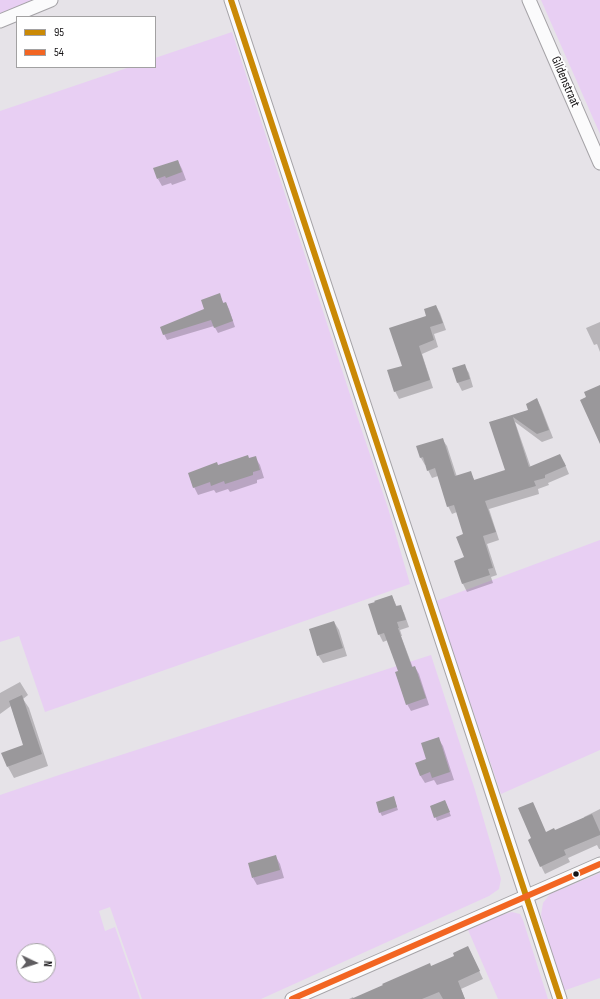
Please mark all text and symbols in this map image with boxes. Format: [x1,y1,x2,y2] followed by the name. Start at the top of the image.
[16,16,156,68] legend
[54,25,64,40] text: 95
[54,45,64,60] text: 54
[547,54,583,110] street label: Gildenstraat
[571,869,581,879] unlabelled marker
[16,943,56,983] north arrow
[41,960,54,967] text: N

